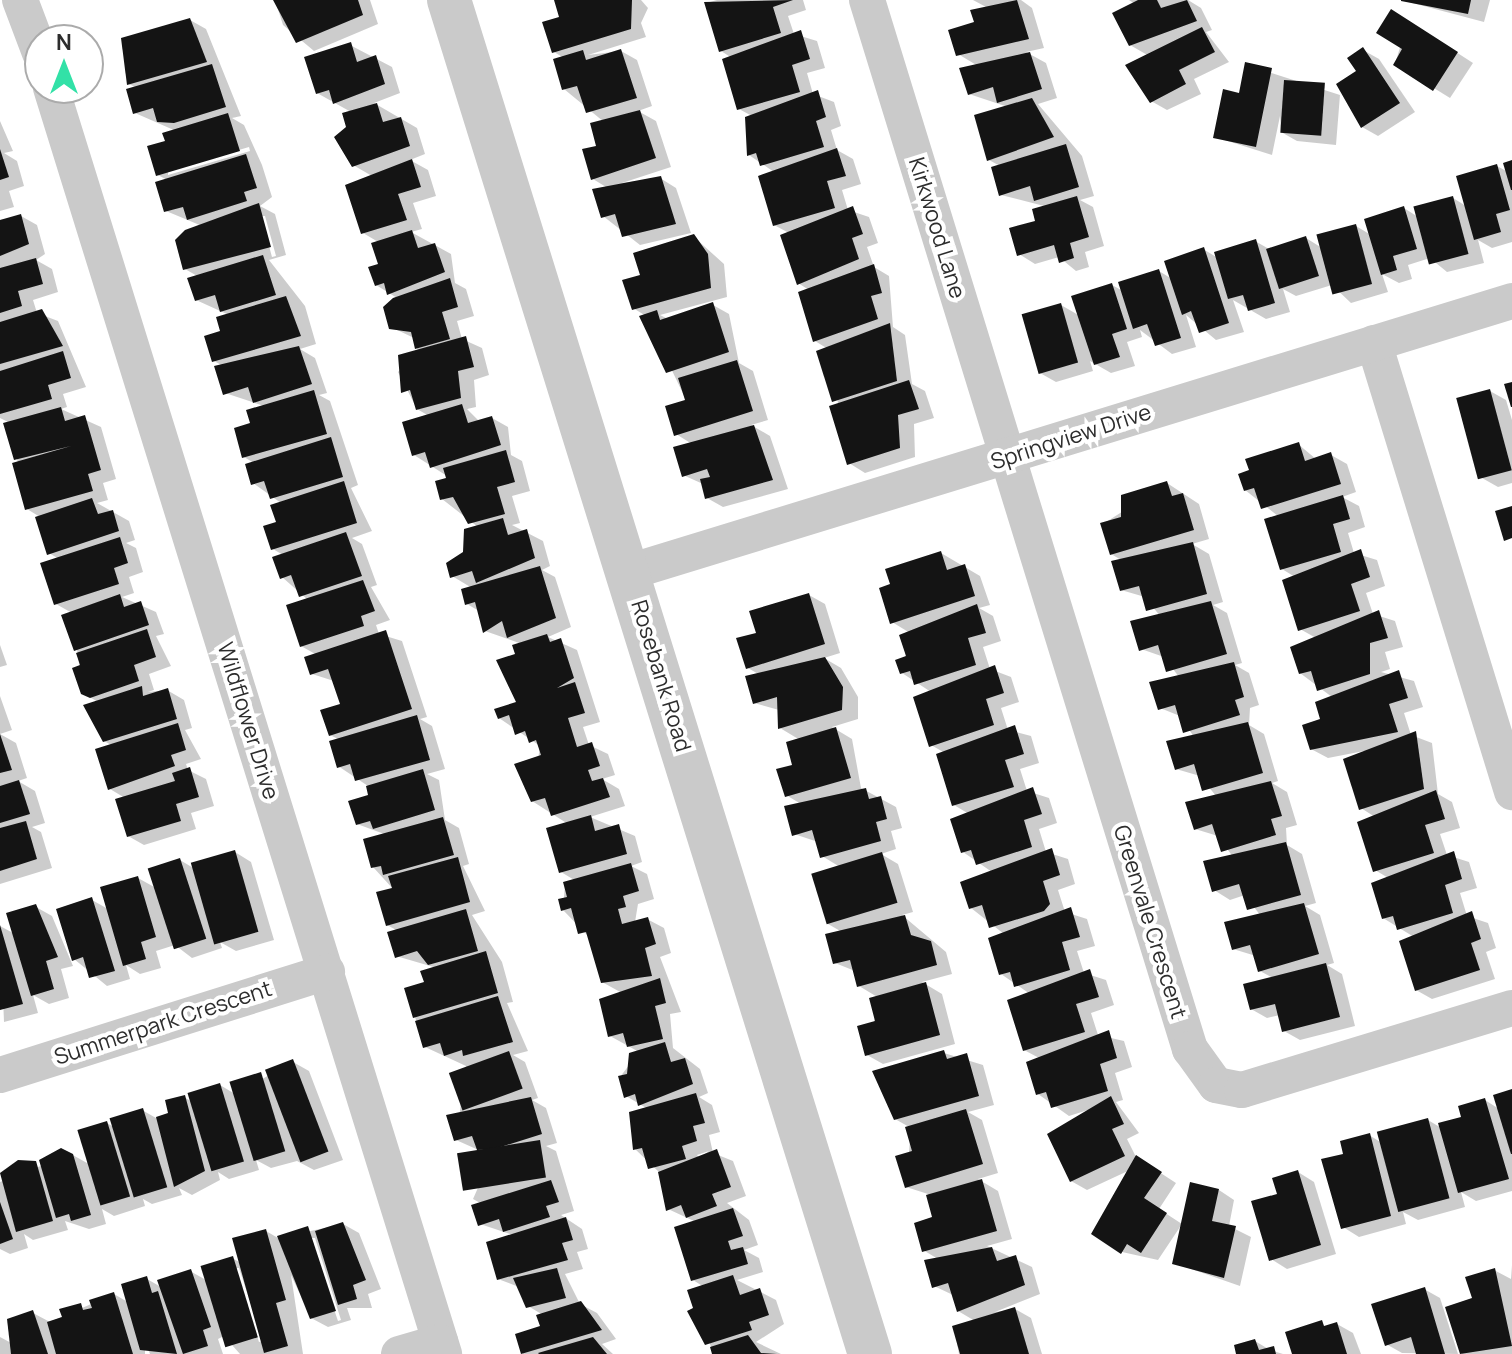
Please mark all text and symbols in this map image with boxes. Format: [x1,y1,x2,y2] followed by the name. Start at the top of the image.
[24,24,104,104] north arrow
[56,27,72,57] text: N
[903,154,971,302] street label: Kirkwood Lane
[987,399,1155,475] street label: Springview Drive
[625,597,697,755] street label: Rosebank Road
[212,639,284,803] street label: Wildflower Drive
[1108,822,1192,1022] street label: Greenvale Crescent
[51,975,275,1071] street label: Summerpark Crescent

